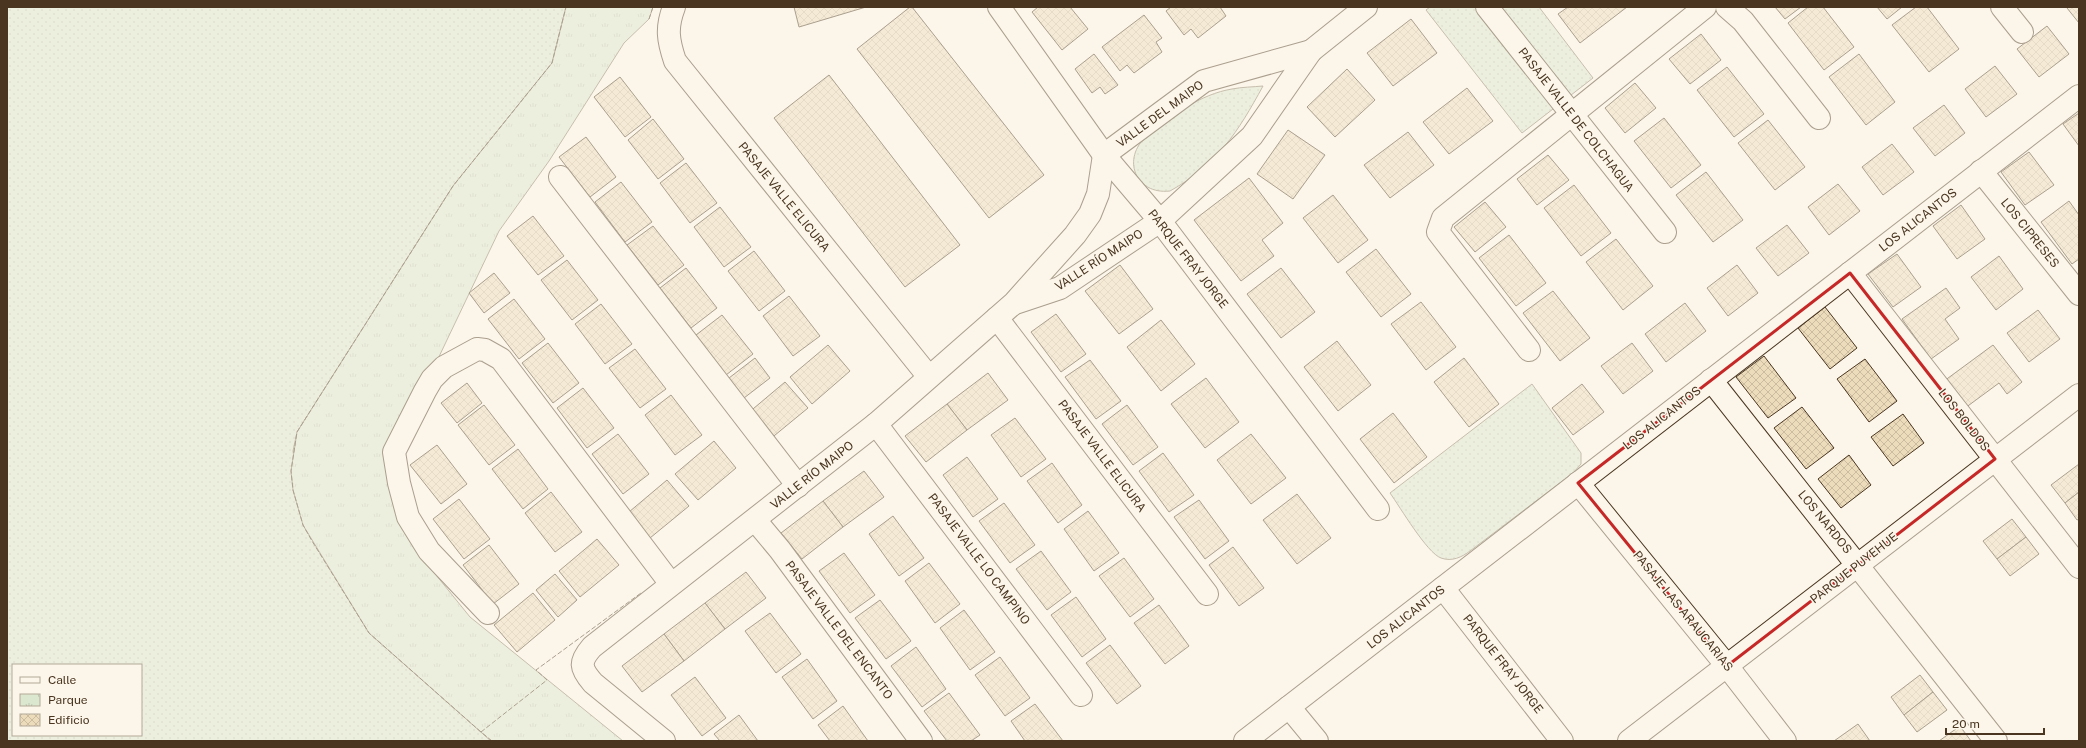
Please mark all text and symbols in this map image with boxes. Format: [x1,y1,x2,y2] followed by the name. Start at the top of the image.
[1515,45,1637,195] street label: PASAJE VALLE DE COLCHAGUA
[1114,78,1206,150] street label: VALLE DEL MAIPO
[735,139,833,255] street label: PASAJE VALLE ELICURA
[1876,185,1960,255] street label: LOS ALICANTOS
[1998,196,2062,270] street label: LOS CIPRESES
[1145,207,1231,311] street label: PARQUE FRAY JORGE
[1053,226,1146,294] street label: VALLE RÍO MAIPO
[1620,383,1704,453] street label: LOS ALICANTOS
[1935,386,1993,454] street label: LOS BOLDOS
[1055,397,1149,515] street label: PASAJE VALLE ELICURA
[768,438,857,512] street label: VALLE RÍO MAIPO
[1795,488,1855,556] street label: LOS NARDOS
[925,491,1033,627] street label: PASAJE VALLE LO CAMPINO
[1808,530,1900,606] street label: PARQUE PUYEHUE
[1630,548,1736,674] street label: PASAJE LAS ARAUCARIAS
[782,558,896,702] street label: PASAJE VALLE DEL ENCANTO
[1364,582,1448,652] street label: LOS ALICANTOS
[1460,612,1546,716] street label: PARQUE FRAY JORGE
[12,664,142,736] legend
[48,673,77,687] text: Calle
[48,693,88,707] text: Parque
[1946,710,2044,736] scale bar
[48,713,90,727] text: Edificio
[1952,717,1980,731] text: 20 m

